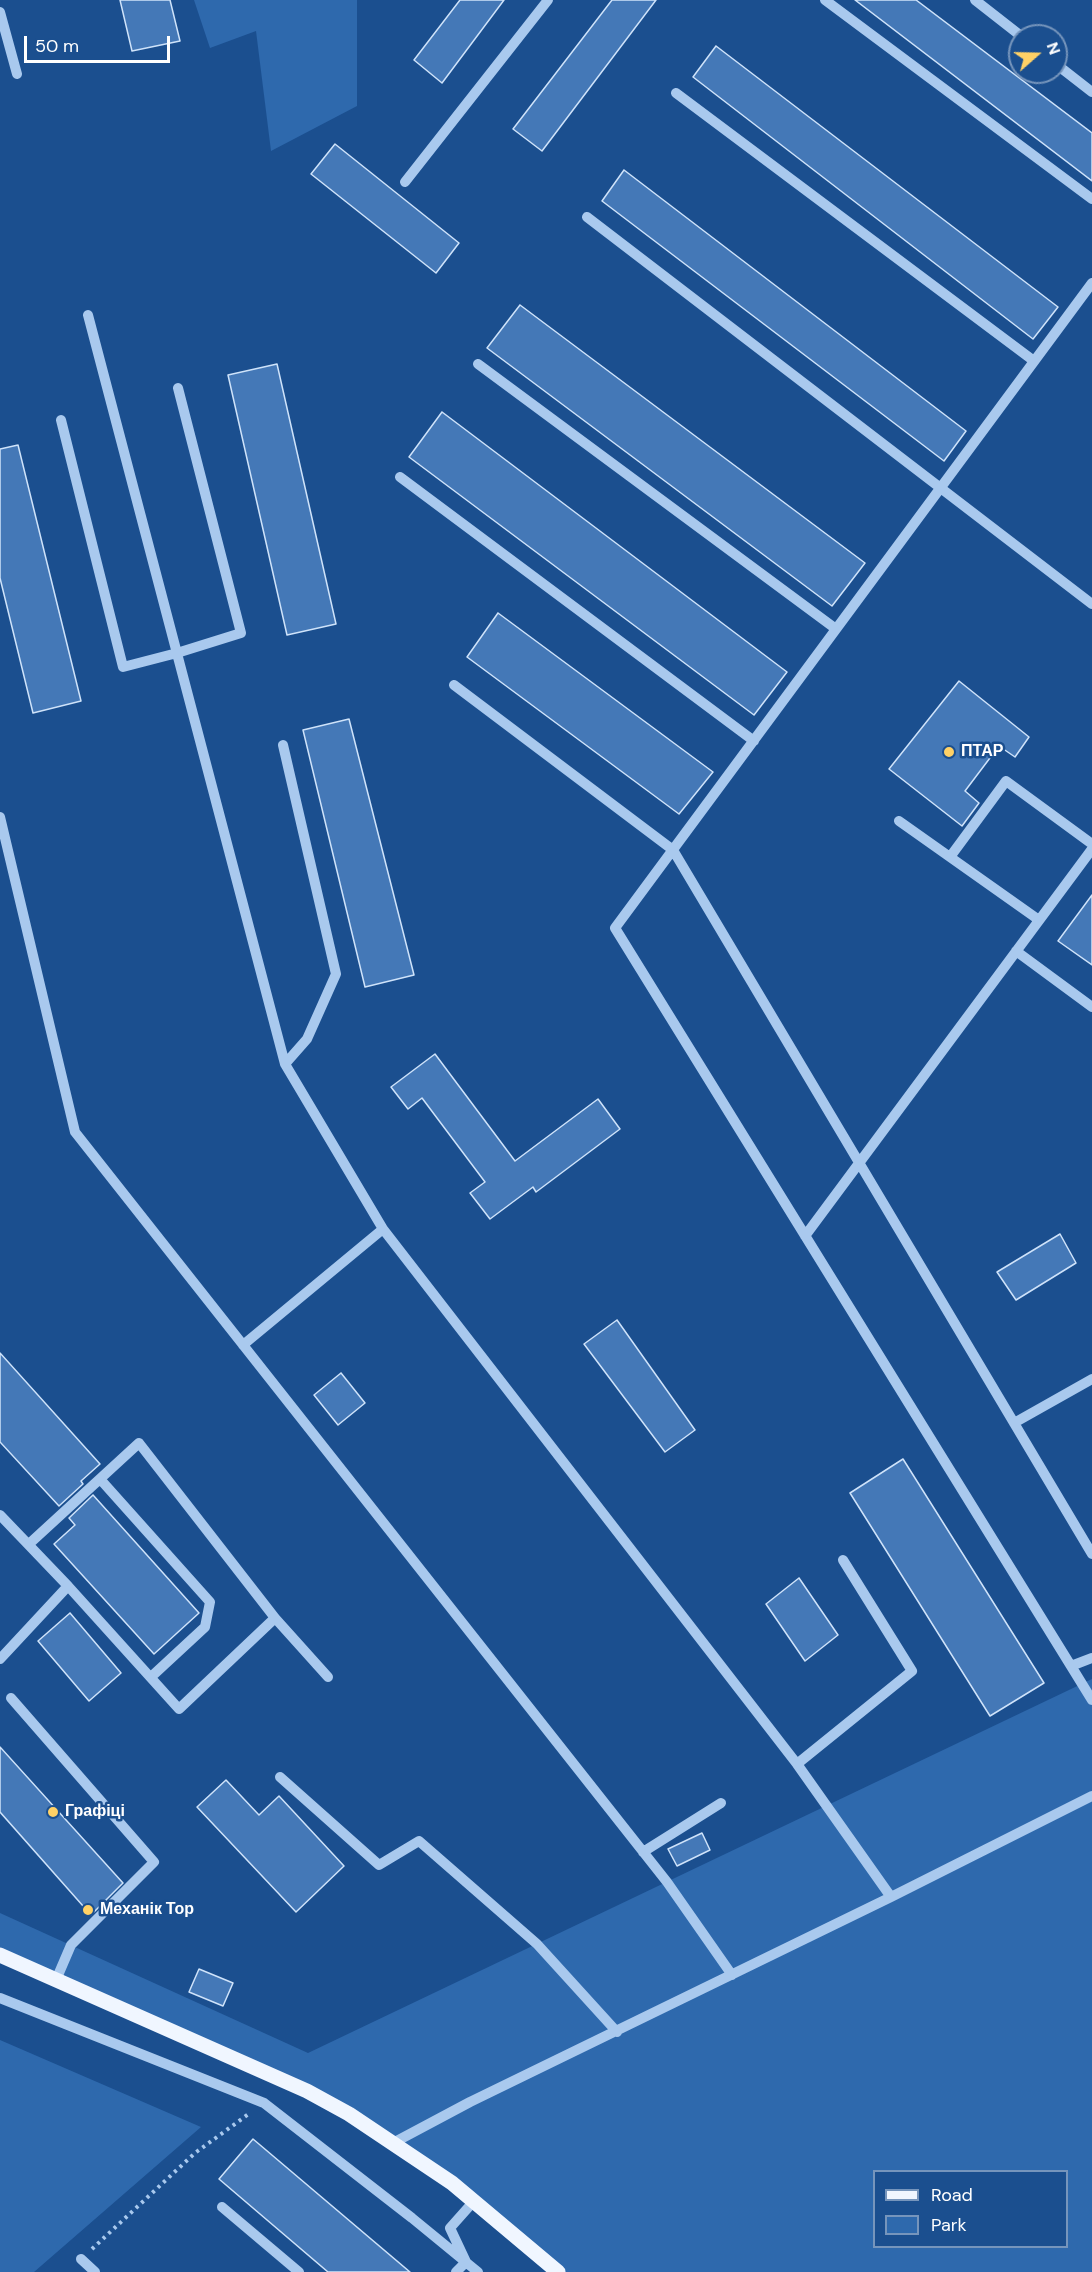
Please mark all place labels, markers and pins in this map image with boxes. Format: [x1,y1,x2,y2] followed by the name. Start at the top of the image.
[961,742,1003,762] place label: ПТАР
[942,745,956,759] marker: ПТАР
[65,1802,125,1822] place label: Графіці
[46,1805,60,1819] marker: Графіці
[100,1900,194,1920] place label: Механік Тор
[81,1903,95,1917] marker: Механік Тор

